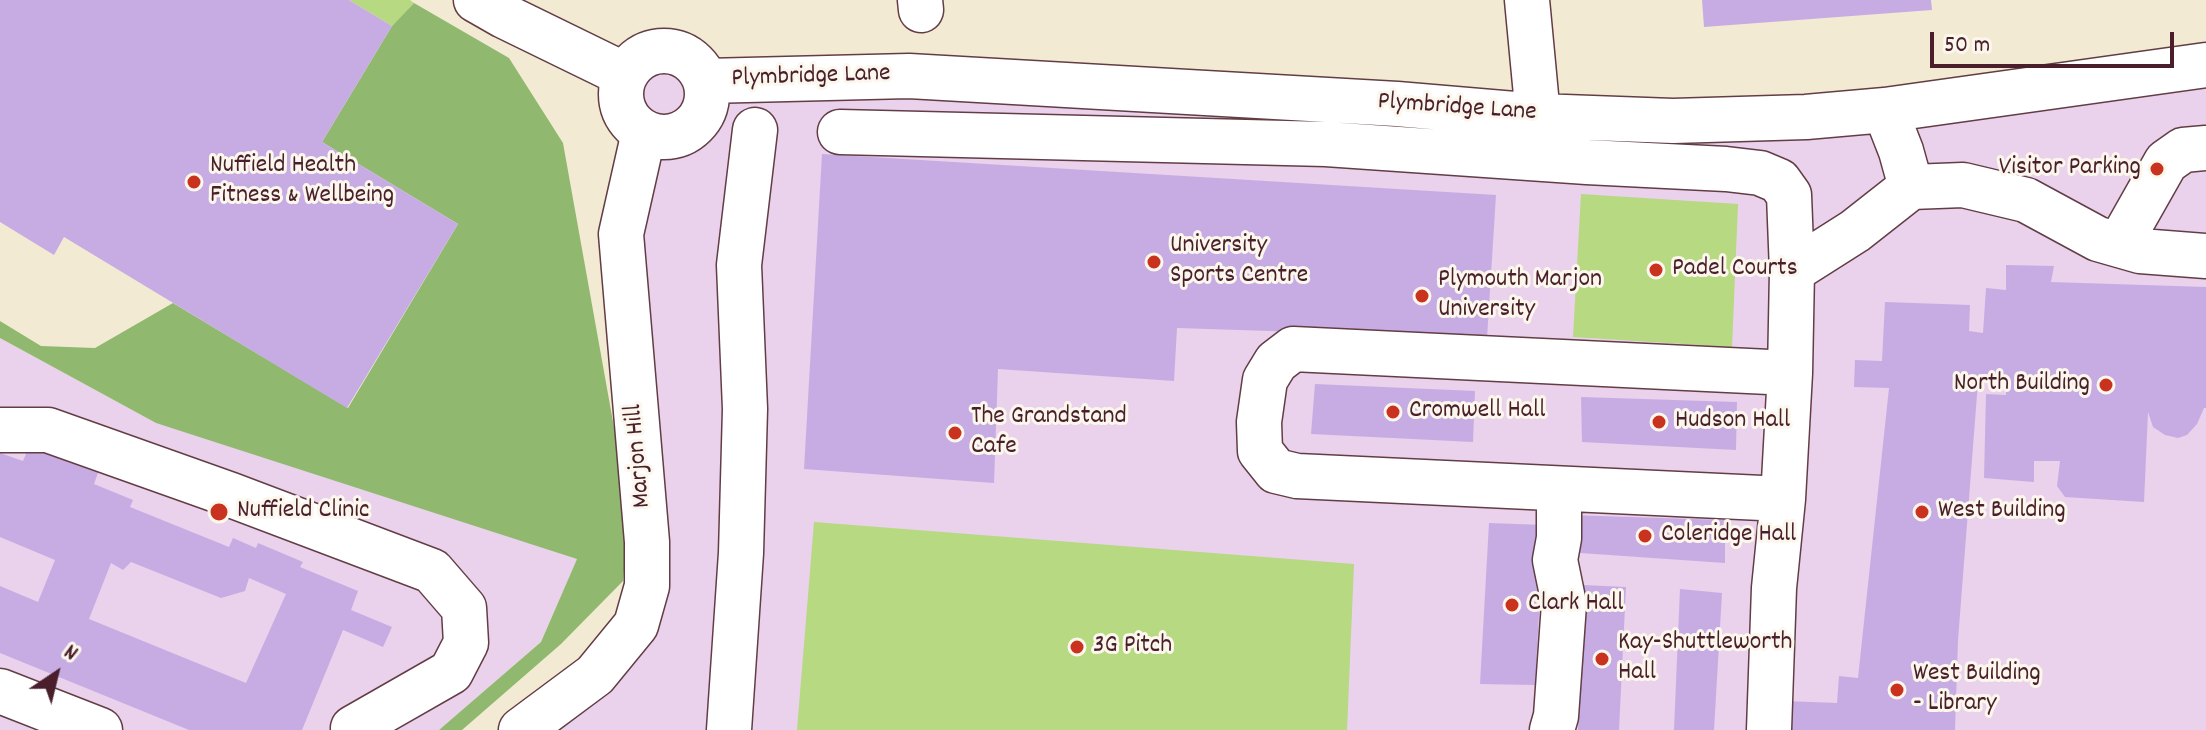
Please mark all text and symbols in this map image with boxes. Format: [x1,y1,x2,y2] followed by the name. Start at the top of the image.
[1934,16,2178,66] scale bar
[1944,29,1990,63] text: 50 m
[731,60,891,96] street label: Plymbridge Lane
[1376,88,1538,130] street label: Plymbridge Lane
[210,151,394,212] place label: Nuffield Health Fitness & Wellbeing
[1999,153,2141,185] place label: Visitor Parking
[2148,160,2166,178] marker: Visitor Parking
[185,173,203,191] marker: Nuffield Health Fitness & Wellbeing
[1170,231,1308,292] place label: University Sports Centre
[1145,253,1163,271] marker: University Sports Centre
[1672,254,1798,286] place label: Padel Courts
[1647,261,1665,279] marker: Padel Courts
[1438,265,1602,326] place label: Plymouth Marjon University
[1413,287,1431,305] marker: Plymouth Marjon University
[1954,369,2090,401] place label: North Building
[2097,376,2115,394] marker: North Building
[1409,396,1545,428] place label: Cromwell Hall
[971,402,1127,464] place label: The Grandstand Cafe
[620,403,660,509] street label: Marjon Hill
[1384,403,1402,421] marker: Cromwell Hall
[1675,406,1790,438] place label: Hudson Hall
[1650,413,1668,431] marker: Hudson Hall
[946,424,964,442] marker: The Grandstand Cafe
[237,496,369,528] place label: Nuffield Clinic
[1938,496,2066,528] place label: West Building
[208,501,230,523] marker: Nuffield Clinic
[1913,503,1931,521] marker: West Building
[1661,520,1796,552] place label: Coleridge Hall
[1636,527,1654,545] marker: Coleridge Hall
[1528,589,1623,621] place label: Clark Hall
[1503,596,1521,614] marker: Clark Hall
[1618,628,1792,690] place label: Kay-Shuttleworth Hall
[1093,631,1172,663] place label: 3G Pitch
[16,634,96,714] north arrow
[57,638,83,670] text: N
[1068,638,1086,656] marker: 3G Pitch
[1593,650,1611,668] marker: Kay-Shuttleworth Hall
[1913,659,2041,720] place label: West Building - Library
[1888,681,1906,699] marker: West Building - Library

